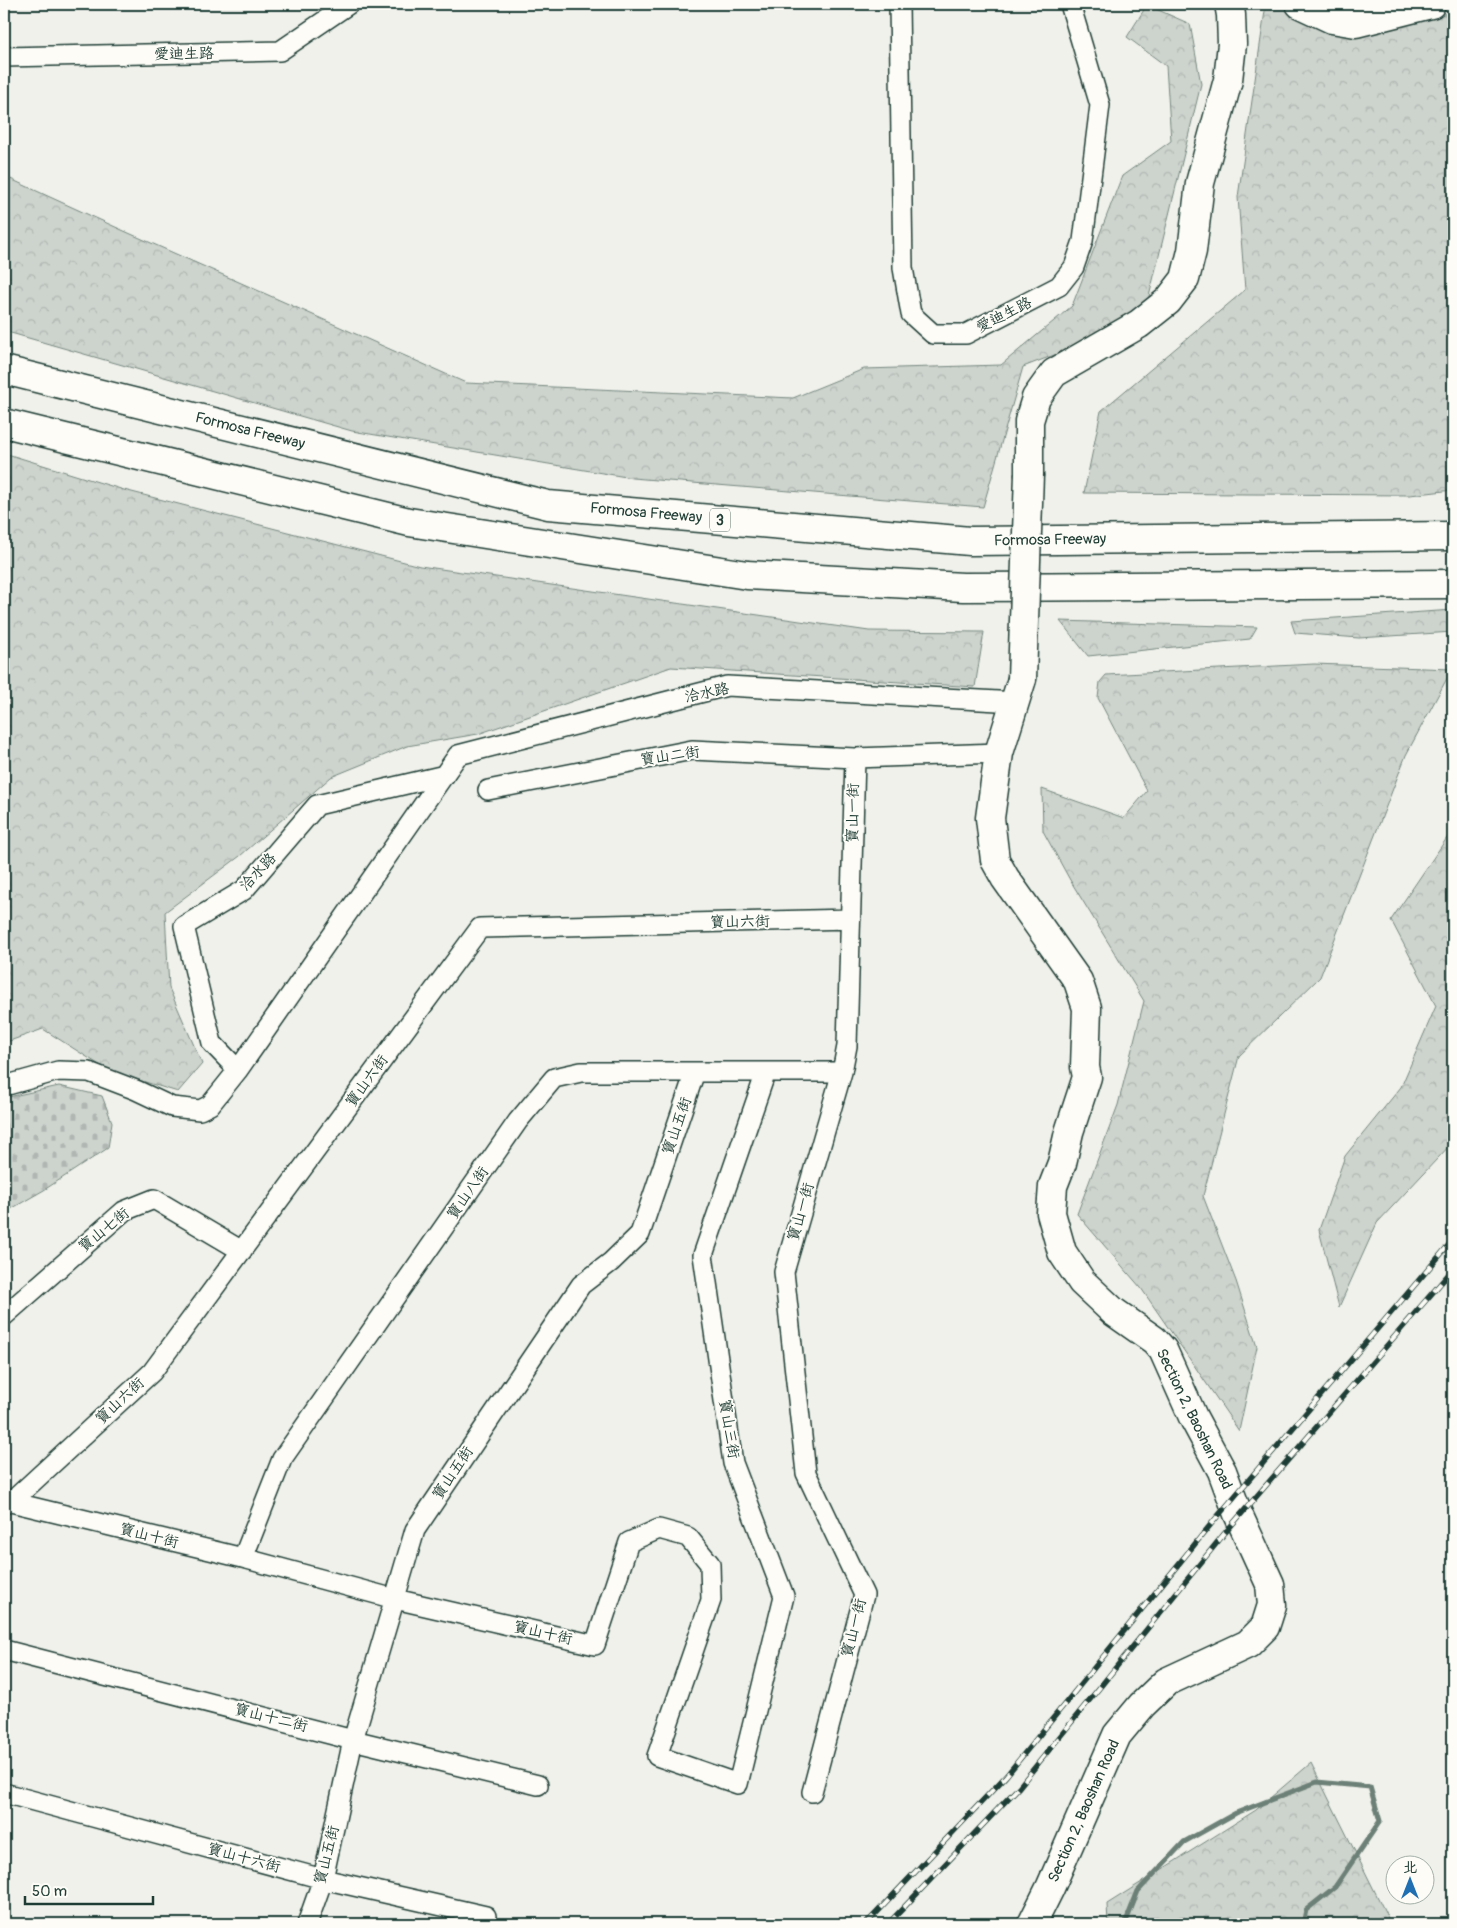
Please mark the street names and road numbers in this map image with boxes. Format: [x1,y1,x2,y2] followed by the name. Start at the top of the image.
[154,44,214,64] street label: 愛迪生路
[973,293,1035,337] street label: 愛迪生路
[193,408,307,454] street label: Formosa Freeway
[589,499,703,527] street label: Formosa Freeway
[710,508,730,532] road number: 3
[994,530,1107,550] street label: Formosa Freeway
[683,679,731,707] street label: 洽水路
[639,742,701,770] street label: 寶山二街
[843,783,863,843] street label: 寶山一街
[236,849,280,895] street label: 洽水路
[710,912,770,932] street label: 寶山六街
[342,1051,392,1111] street label: 寶山六街
[658,1095,696,1157] street label: 寶山五街
[443,1163,493,1223] street label: 寶山八街
[784,1181,818,1243] street label: 寶山一街
[75,1204,133,1256] street label: 寶山七街
[1152,1346,1236,1492] street label: Section 2, Baoshan Road
[92,1374,148,1428] street label: 寶山六街
[715,1398,743,1460] street label: 寶山三街
[428,1443,478,1503] street label: 寶山五街
[118,1520,180,1552] street label: 寶山十街
[838,1597,870,1659] street label: 寶山一街
[512,1617,574,1649] street label: 寶山十街
[232,1700,310,1736] street label: 寶山十二街
[1044,1737,1124,1885] street label: Section 2, Baoshan Road
[311,1824,343,1886] street label: 寶山五街
[205,1839,283,1877] street label: 寶山十六街

